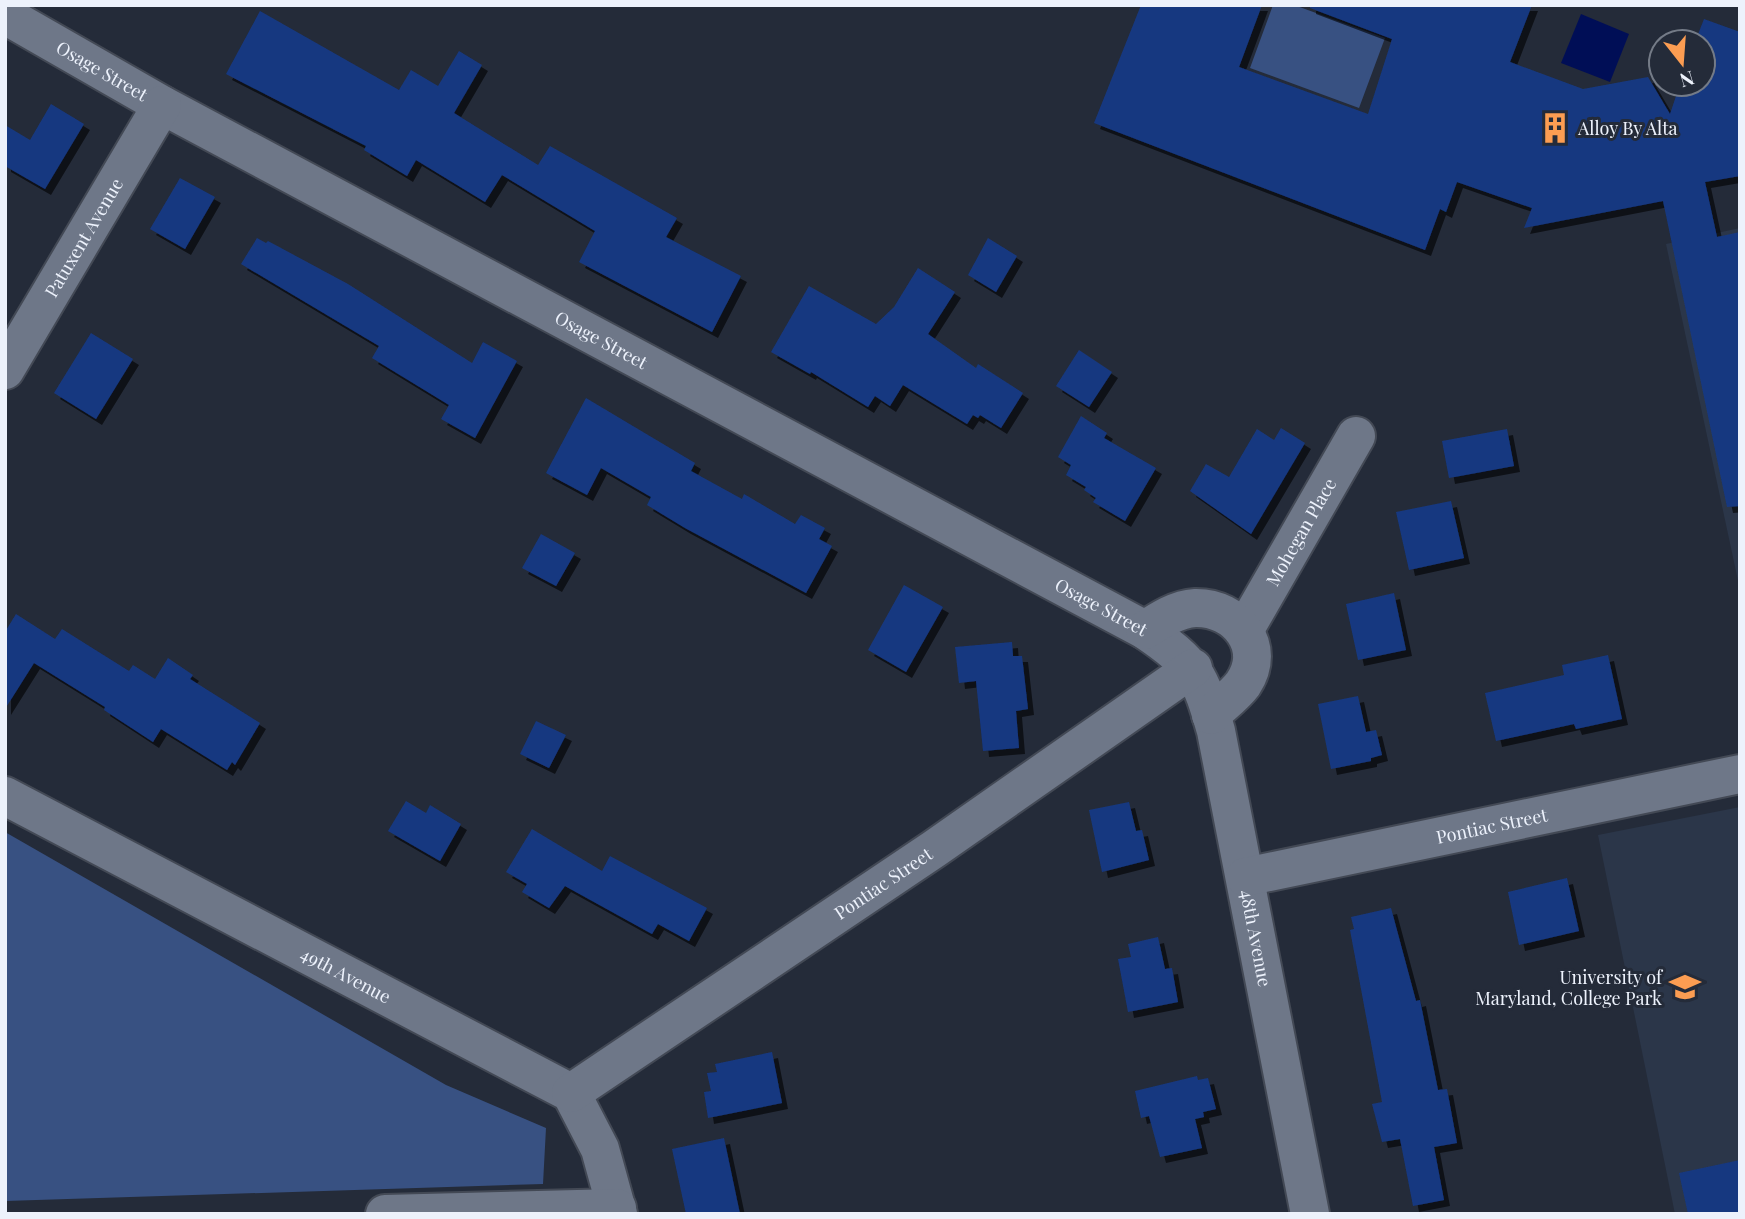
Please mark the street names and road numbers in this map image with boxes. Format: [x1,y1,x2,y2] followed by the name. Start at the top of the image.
[52,35,153,107] street label: Osage Street
[39,174,128,301] street label: Patuxent Avenue
[551,305,652,374] street label: Osage Street
[1260,474,1341,590] street label: Mohegan Place
[1051,572,1152,642] street label: Osage Street
[1434,802,1550,849] street label: Pontiac Street
[829,841,937,925] street label: Pontiac Street
[1235,887,1277,989] street label: 48th Avenue
[297,941,395,1008] street label: 49th Avenue

